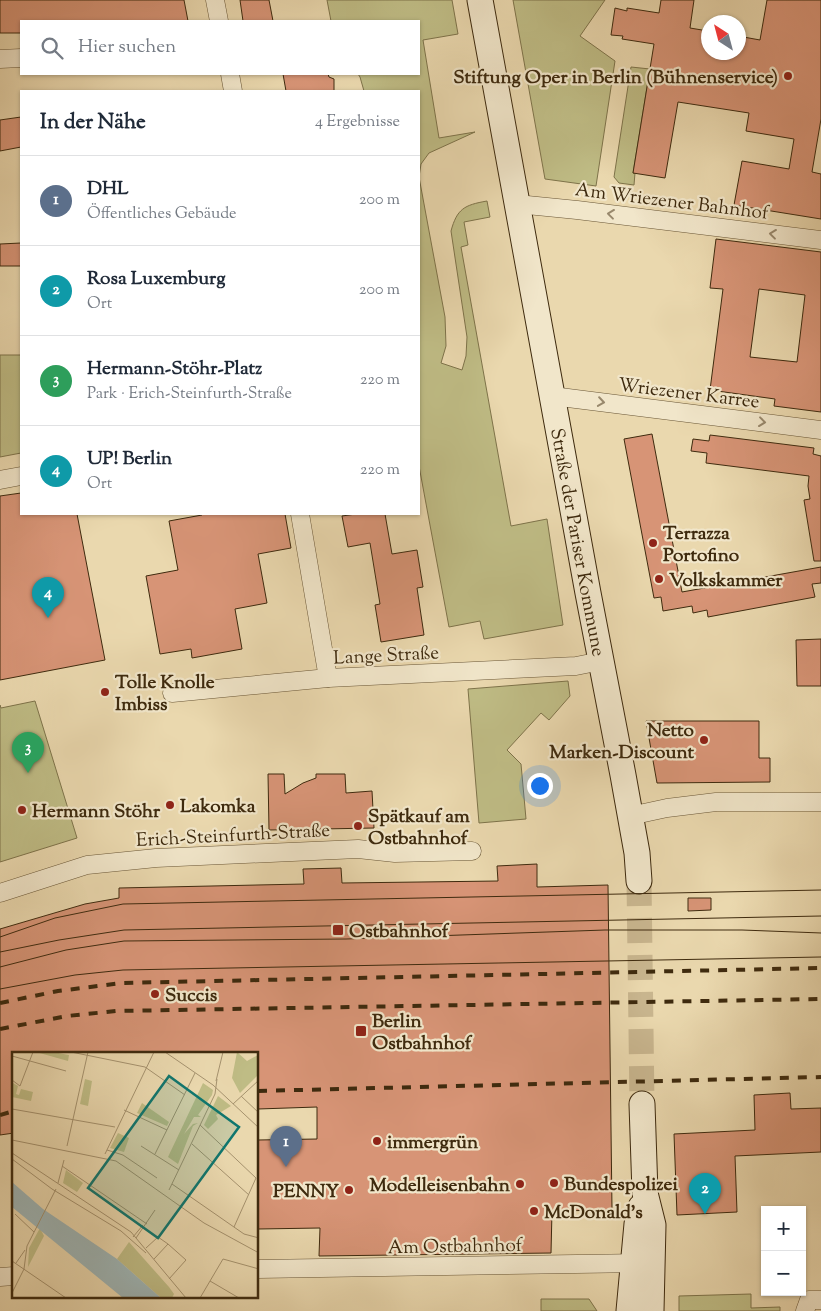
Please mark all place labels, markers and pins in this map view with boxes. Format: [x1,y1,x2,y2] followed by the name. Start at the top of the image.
[453,65,778,92] place label: Stiftung Oper in Berlin (Bühnenservice)
[782,70,794,82] marker: Stiftung Oper in Berlin (Bühnenservice)
[663,521,740,570] place label: Terrazza Portofino
[647,537,659,549] marker: Terrazza Portofino
[669,568,783,595] place label: Volkskammer
[653,573,665,585] marker: Volkskammer
[32,577,64,618] pin: 4
[115,670,215,719] place label: Tolle Knolle Imbiss
[99,686,111,698] marker: Tolle Knolle Imbiss
[549,718,695,767] place label: Netto Marken-Discount
[12,732,44,773] pin: 3
[698,734,710,746] marker: Netto Marken-Discount
[180,794,256,821] place label: Lakomka
[32,799,161,826] place label: Hermann Stöhr
[164,799,176,811] marker: Lakomka
[16,804,28,816] marker: Hermann Stöhr
[368,804,470,853] place label: Spätkauf am Ostbahnhof
[352,820,364,832] marker: Spätkauf am Ostbahnhof
[349,919,450,946] place label: Ostbahnhof
[331,923,345,937] marker: Ostbahnhof
[165,983,218,1010] place label: Succis
[149,988,161,1000] marker: Succis
[372,1009,473,1058] place label: Berlin Ostbahnhof
[354,1024,368,1038] marker: Berlin Ostbahnhof
[270,1126,302,1167] pin: 1
[387,1130,479,1157] place label: immergrün
[371,1135,383,1147] marker: immergrün
[564,1172,678,1199] place label: Bundespolizei
[370,1173,511,1200] place label: Modelleisenbahn
[689,1173,721,1214] pin: 2
[548,1177,560,1189] marker: Bundespolizei
[514,1178,526,1190] marker: Modelleisenbahn
[273,1179,339,1206] place label: PENNY
[343,1184,355,1196] marker: PENNY
[544,1200,643,1227] place label: McDonald's
[528,1205,540,1217] marker: McDonald's

